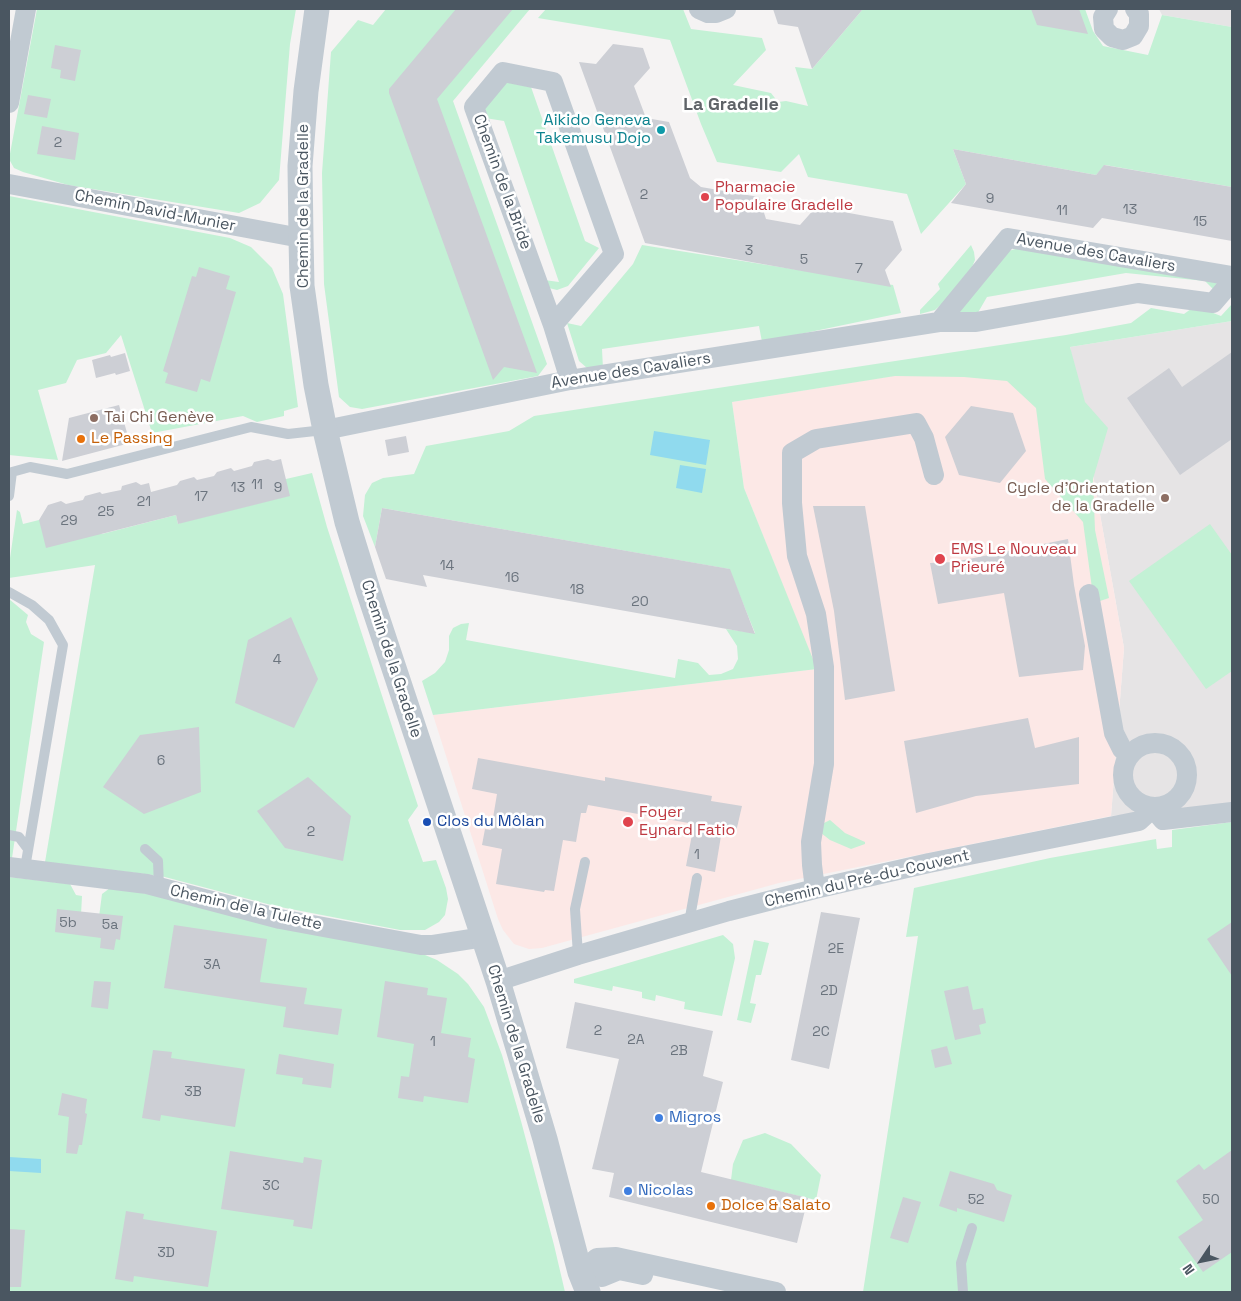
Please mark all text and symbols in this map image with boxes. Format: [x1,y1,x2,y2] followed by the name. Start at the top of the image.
[683,94,779,116] district label: La Gradelle
[536,111,651,149] place label: Aikido Geneva Takemusu Dojo
[469,112,535,252] street label: Chemin de la Bride
[294,124,314,288] street label: Chemin de la Gradelle
[655,124,667,136] marker: Aikido Geneva Takemusu Dojo
[54,135,62,151] house number: 2
[715,178,853,216] place label: Pharmacie Populaire Gradelle
[73,186,237,236] street label: Chemin David-Munier
[640,187,648,203] house number: 2
[699,191,711,203] marker: Pharmacie Populaire Gradelle
[986,191,994,207] house number: 9
[1123,202,1137,218] house number: 13
[1056,203,1068,219] house number: 11
[1193,214,1207,230] house number: 15
[1015,230,1177,276] street label: Avenue des Cavaliers
[745,243,753,259] house number: 3
[800,252,808,268] house number: 5
[855,261,863,277] house number: 7
[550,349,712,393] street label: Avenue des Cavaliers
[104,408,214,428] place label: Tai Chi Genève
[88,412,100,424] marker: Tai Chi Genève
[91,429,173,449] place label: Le Passing
[75,433,87,445] marker: Le Passing
[251,477,263,493] house number: 11
[1007,479,1155,517] place label: Cycle d'Orientation de la Gradelle
[231,480,245,496] house number: 13
[274,480,282,496] house number: 9
[194,489,208,505] house number: 17
[1159,492,1171,504] marker: Cycle d'Orientation de la Gradelle
[137,494,151,510] house number: 21
[98,504,114,520] house number: 25
[61,513,77,529] house number: 29
[951,540,1077,578] place label: EMS Le Nouveau Prieuré
[933,552,947,566] marker: EMS Le Nouveau Prieuré
[440,558,454,574] house number: 14
[505,570,519,586] house number: 16
[356,578,426,740] street label: Chemin de la Gradelle
[570,582,584,598] house number: 18
[631,594,649,610] house number: 20
[273,652,281,668] house number: 4
[157,753,165,769] house number: 6
[639,803,735,841] place label: Foyer Eynard Fatio
[437,812,544,832] place label: Clos du Môlan
[621,815,635,829] marker: Foyer Eynard Fatio
[421,816,433,828] marker: Clos du Môlan
[307,824,315,840] house number: 2
[763,846,971,912] street label: Chemin du Pré-du-Couvent
[694,847,700,863] house number: 1
[168,881,324,935] street label: Chemin de la Tulette
[59,915,77,931] house number: 5b
[102,917,118,933] house number: 5a
[828,941,844,957] house number: 2E
[203,957,221,973] house number: 3A
[483,962,549,1126] street label: Chemin de la Gradelle
[820,983,838,999] house number: 2D
[594,1023,602,1039] house number: 2
[812,1024,830,1040] house number: 2C
[627,1032,645,1048] house number: 2A
[430,1034,436,1050] house number: 1
[670,1043,688,1059] house number: 2B
[184,1084,202,1100] house number: 3B
[669,1108,721,1128] place label: Migros
[653,1112,665,1124] marker: Migros
[262,1178,280,1194] house number: 3C
[638,1181,693,1201] place label: Nicolas
[622,1185,634,1197] marker: Nicolas
[968,1192,984,1208] house number: 52
[1202,1192,1220,1208] house number: 50
[721,1196,831,1216] place label: Dolce & Salato
[705,1200,717,1212] marker: Dolce & Salato
[1176,1236,1226,1286] north arrow
[157,1245,175,1261] house number: 3D
[1178,1260,1199,1278] text: N

